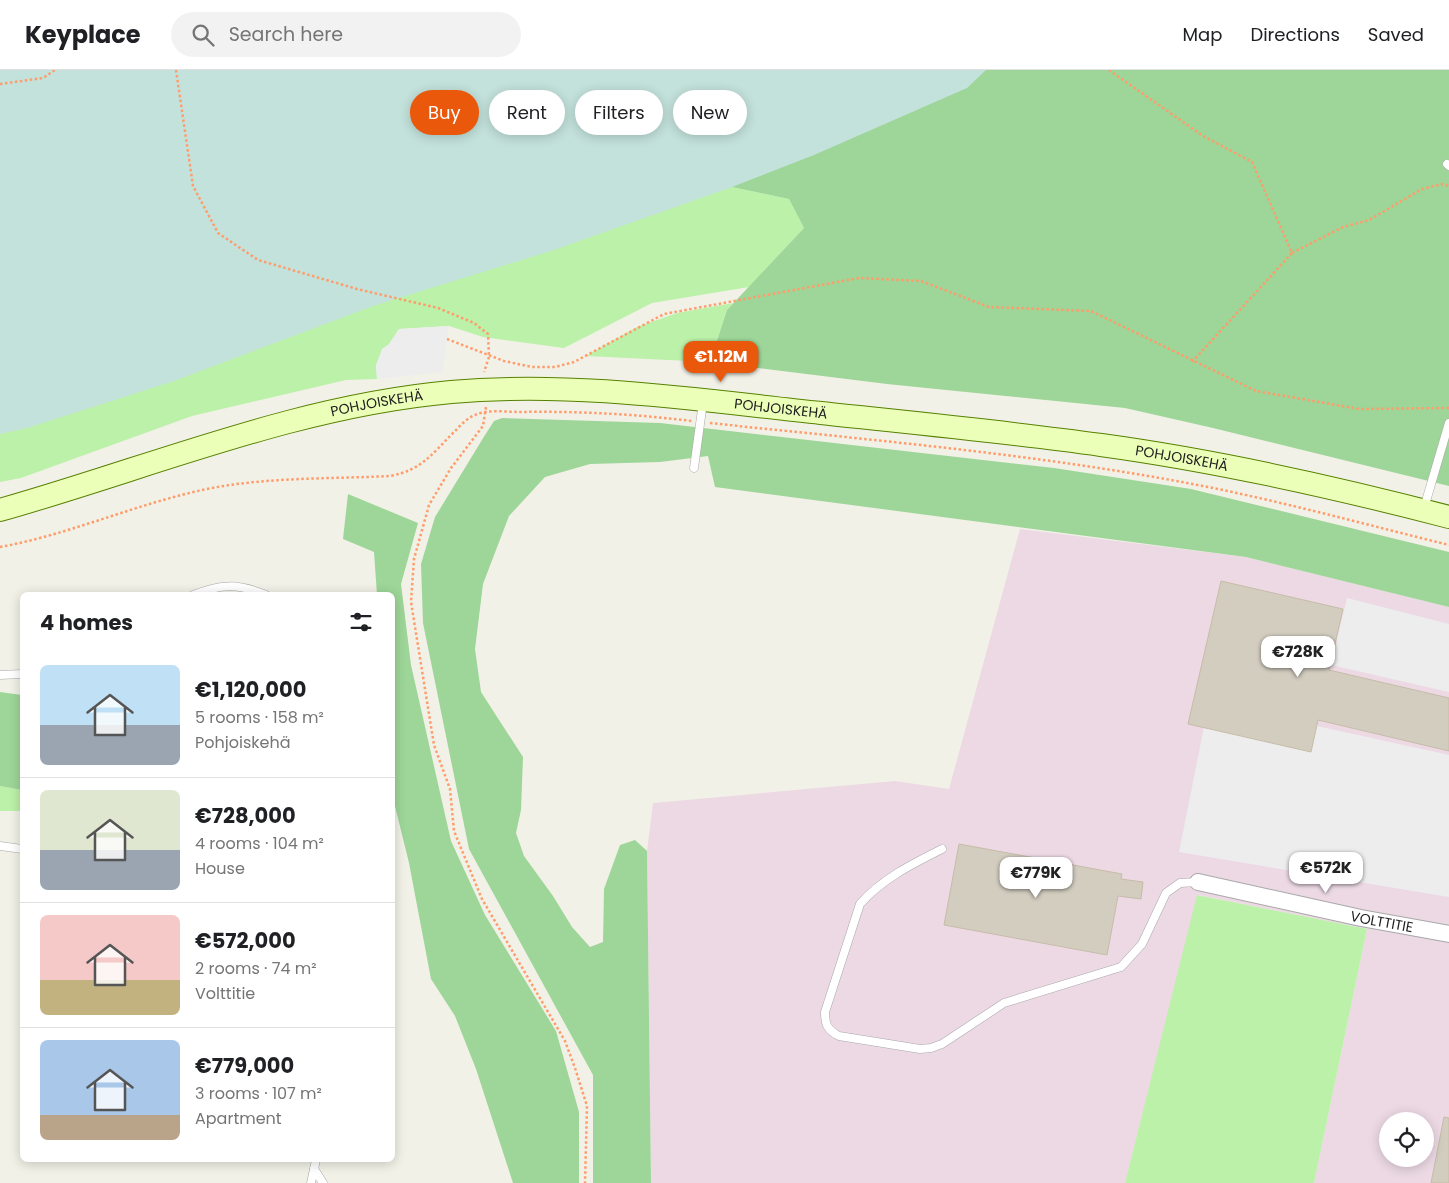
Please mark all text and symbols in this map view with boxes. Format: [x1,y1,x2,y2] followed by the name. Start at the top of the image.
[171,12,521,57] search box
[25,18,141,51] text: Keyplace
[189,21,217,49] icon: search
[229,21,343,48] text: Search here
[1183,22,1222,47] text: Map
[1250,22,1340,47] text: Directions
[1368,22,1424,47] text: Saved
[410,90,479,135] chip: Buy
[489,90,565,135] chip: Rent
[575,90,663,135] chip: Filters
[673,90,747,135] chip: New
[680,340,762,383] pin: €1.12M
[694,345,748,368] text: €1.12M
[329,385,424,421] street label: POHJOISKEHÄ
[733,393,829,424] street label: POHJOISKEHÄ
[1134,440,1230,476] street label: POHJOISKEHÄ
[40,608,133,637] text: 4 homes
[347,608,375,636] icon: filters
[1263,636,1333,678] pin: €728K
[1272,640,1324,663] text: €728K
[195,675,306,704] text: €1,120,000
[80,685,140,745] icon: home
[195,706,324,729] text: 5 rooms · 158 m²
[195,731,290,754] text: Pohjoiskehä
[195,801,296,830] text: €728,000
[80,810,140,870] icon: home
[195,832,324,855] text: 4 rooms · 104 m²
[1291,852,1361,894] pin: €572K
[1001,856,1071,899] pin: €779K
[1300,856,1352,879] text: €572K
[195,857,245,880] text: House
[1011,861,1061,884] text: €779K
[1348,906,1415,937] street label: VOLTTITIE
[195,926,296,955] text: €572,000
[80,935,140,995] icon: home
[195,957,317,980] text: 2 rooms · 74 m²
[195,982,255,1005] text: Volttitie
[195,1051,294,1080] text: €779,000
[80,1060,140,1120] icon: home
[195,1082,322,1105] text: 3 rooms · 107 m²
[195,1107,282,1130] text: Apartment
[1379,1112,1434,1167] map controls
[1379,1112,1434,1167] button: locate

